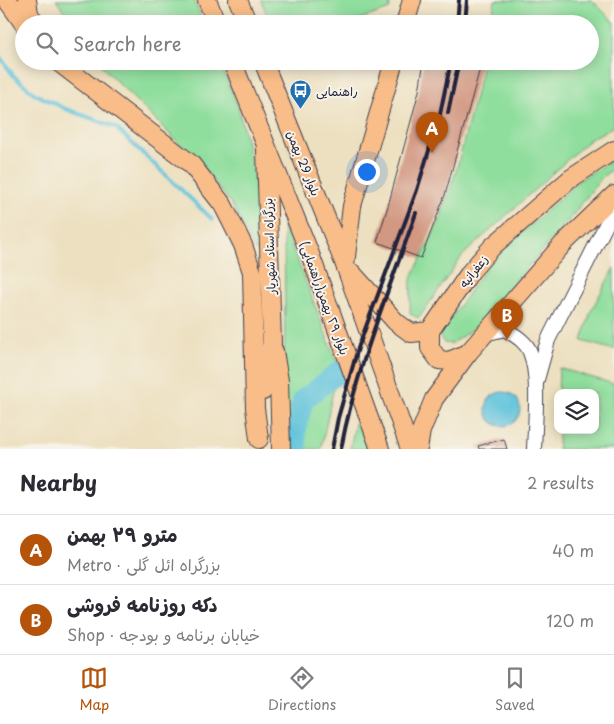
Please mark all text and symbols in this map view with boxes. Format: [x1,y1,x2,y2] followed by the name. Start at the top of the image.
[15,15,599,70] search box
[33,29,61,57] icon: search
[73,29,182,57] text: Search here
[288,79,312,110] bus stop icon: راهنمایی
[316,82,358,100] place label: راهنمایی
[416,112,448,153] pin: A
[283,128,325,198] street label: بلوار 29 بهمن
[354,159,380,185] your location
[258,198,280,295] street label: بزرگراه استاد شهریار
[296,239,354,357] street label: بلوار ٢٩ بهمن(راهنمایی)
[454,251,492,291] street label: زعفرانیه
[491,299,523,340] pin: B
[554,389,599,434] map controls
[554,389,599,434] button: layers
[20,466,97,498] text: Nearby
[527,470,594,494] text: 2 results
[67,520,178,548] text: مترو ۲۹ بهمن
[30,538,42,562] text: A
[552,538,594,562] text: 40 m
[67,552,221,576] text: Metro · بزرگراه ائل گلی
[67,590,218,618] text: دکه روزنامه فروشی
[31,608,41,632] text: B
[547,608,594,632] text: 120 m
[67,622,260,646] text: Shop · خیابان برنامه و بودجه
[79,664,109,715] tab: Map
[268,664,336,715] tab: Directions
[495,664,535,715] tab: Saved

